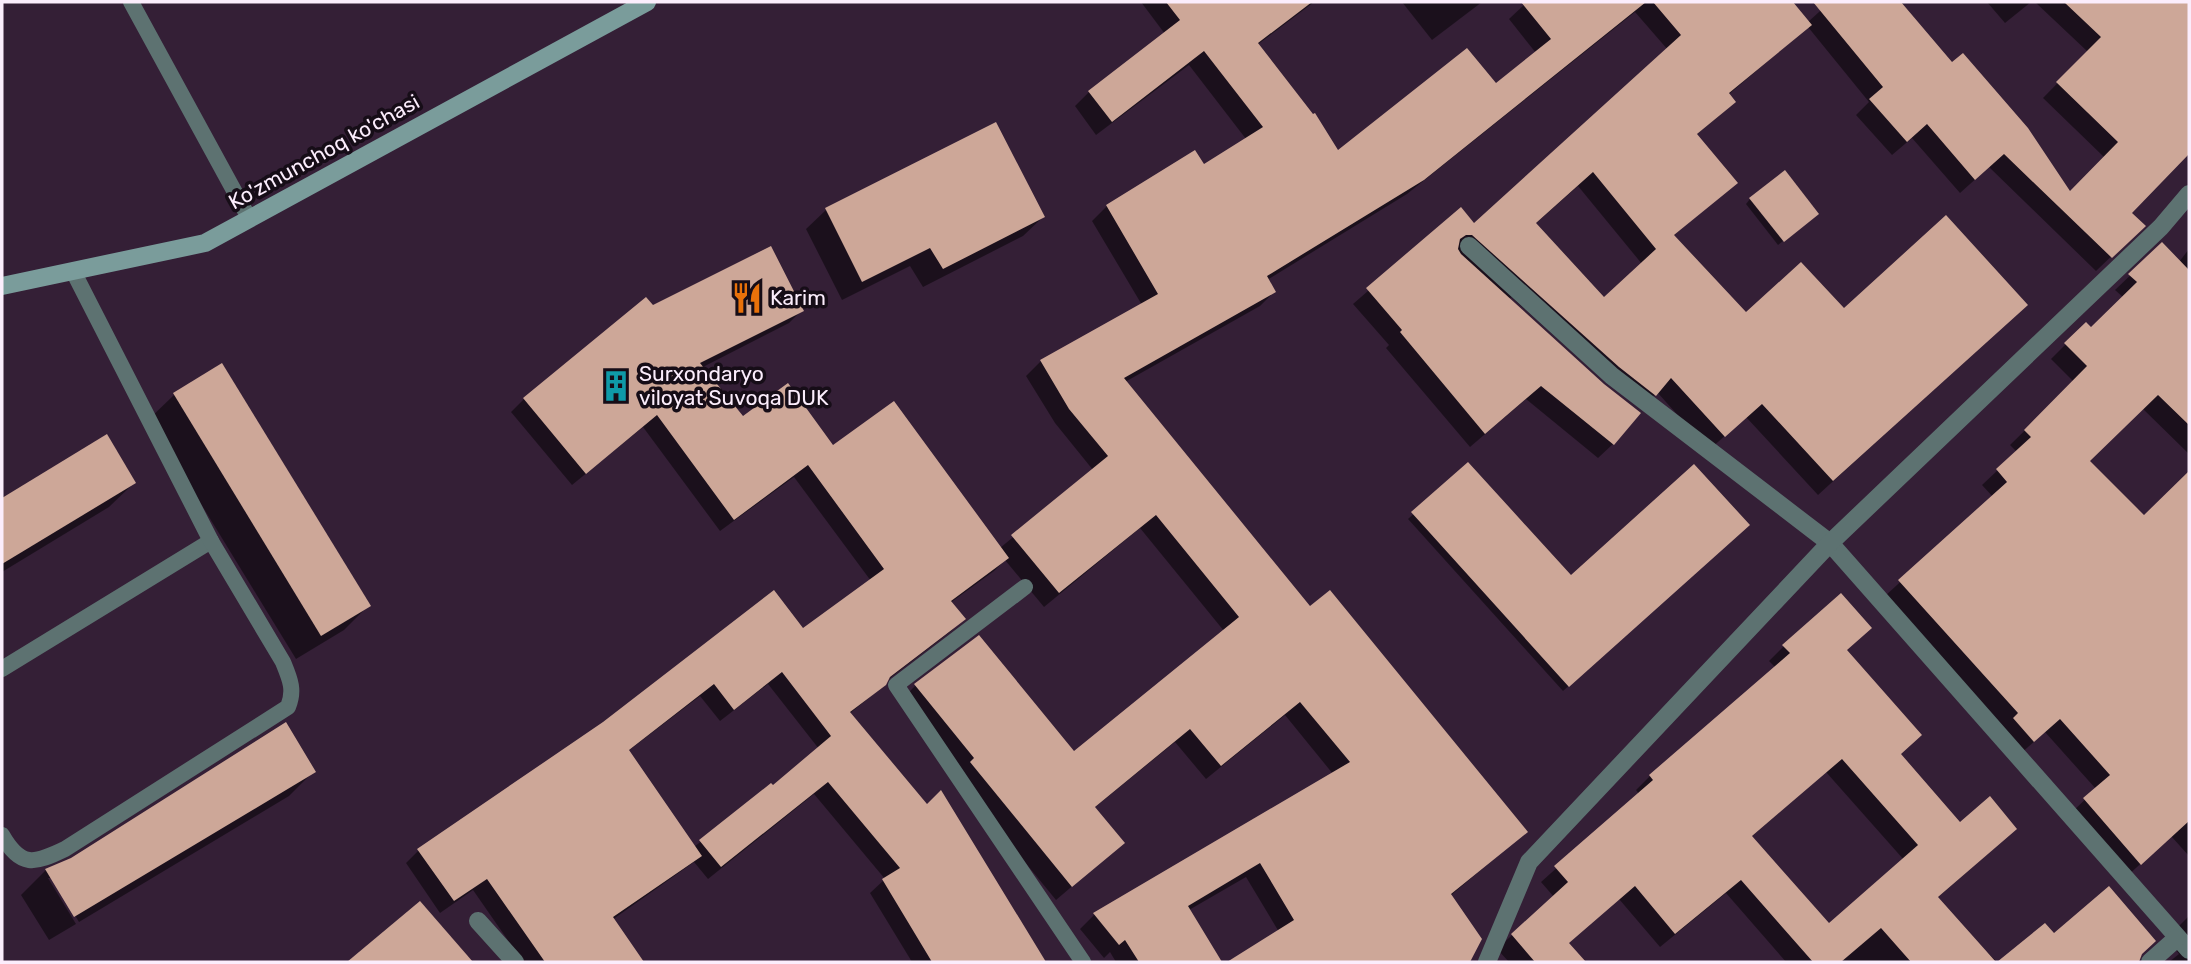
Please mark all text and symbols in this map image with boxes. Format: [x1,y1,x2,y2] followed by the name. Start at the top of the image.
[224,89,424,214] street label: Ko'zmunchoq ko'chasi
[730,281,764,315] restaurant icon: Karim
[770,285,826,310] place label: Karim
[639,361,829,410] place label: Surxondaryo viloyat Suvoqa DUK
[599,369,633,403] building icon: Surxondaryo viloyat Suvoqa DUK

